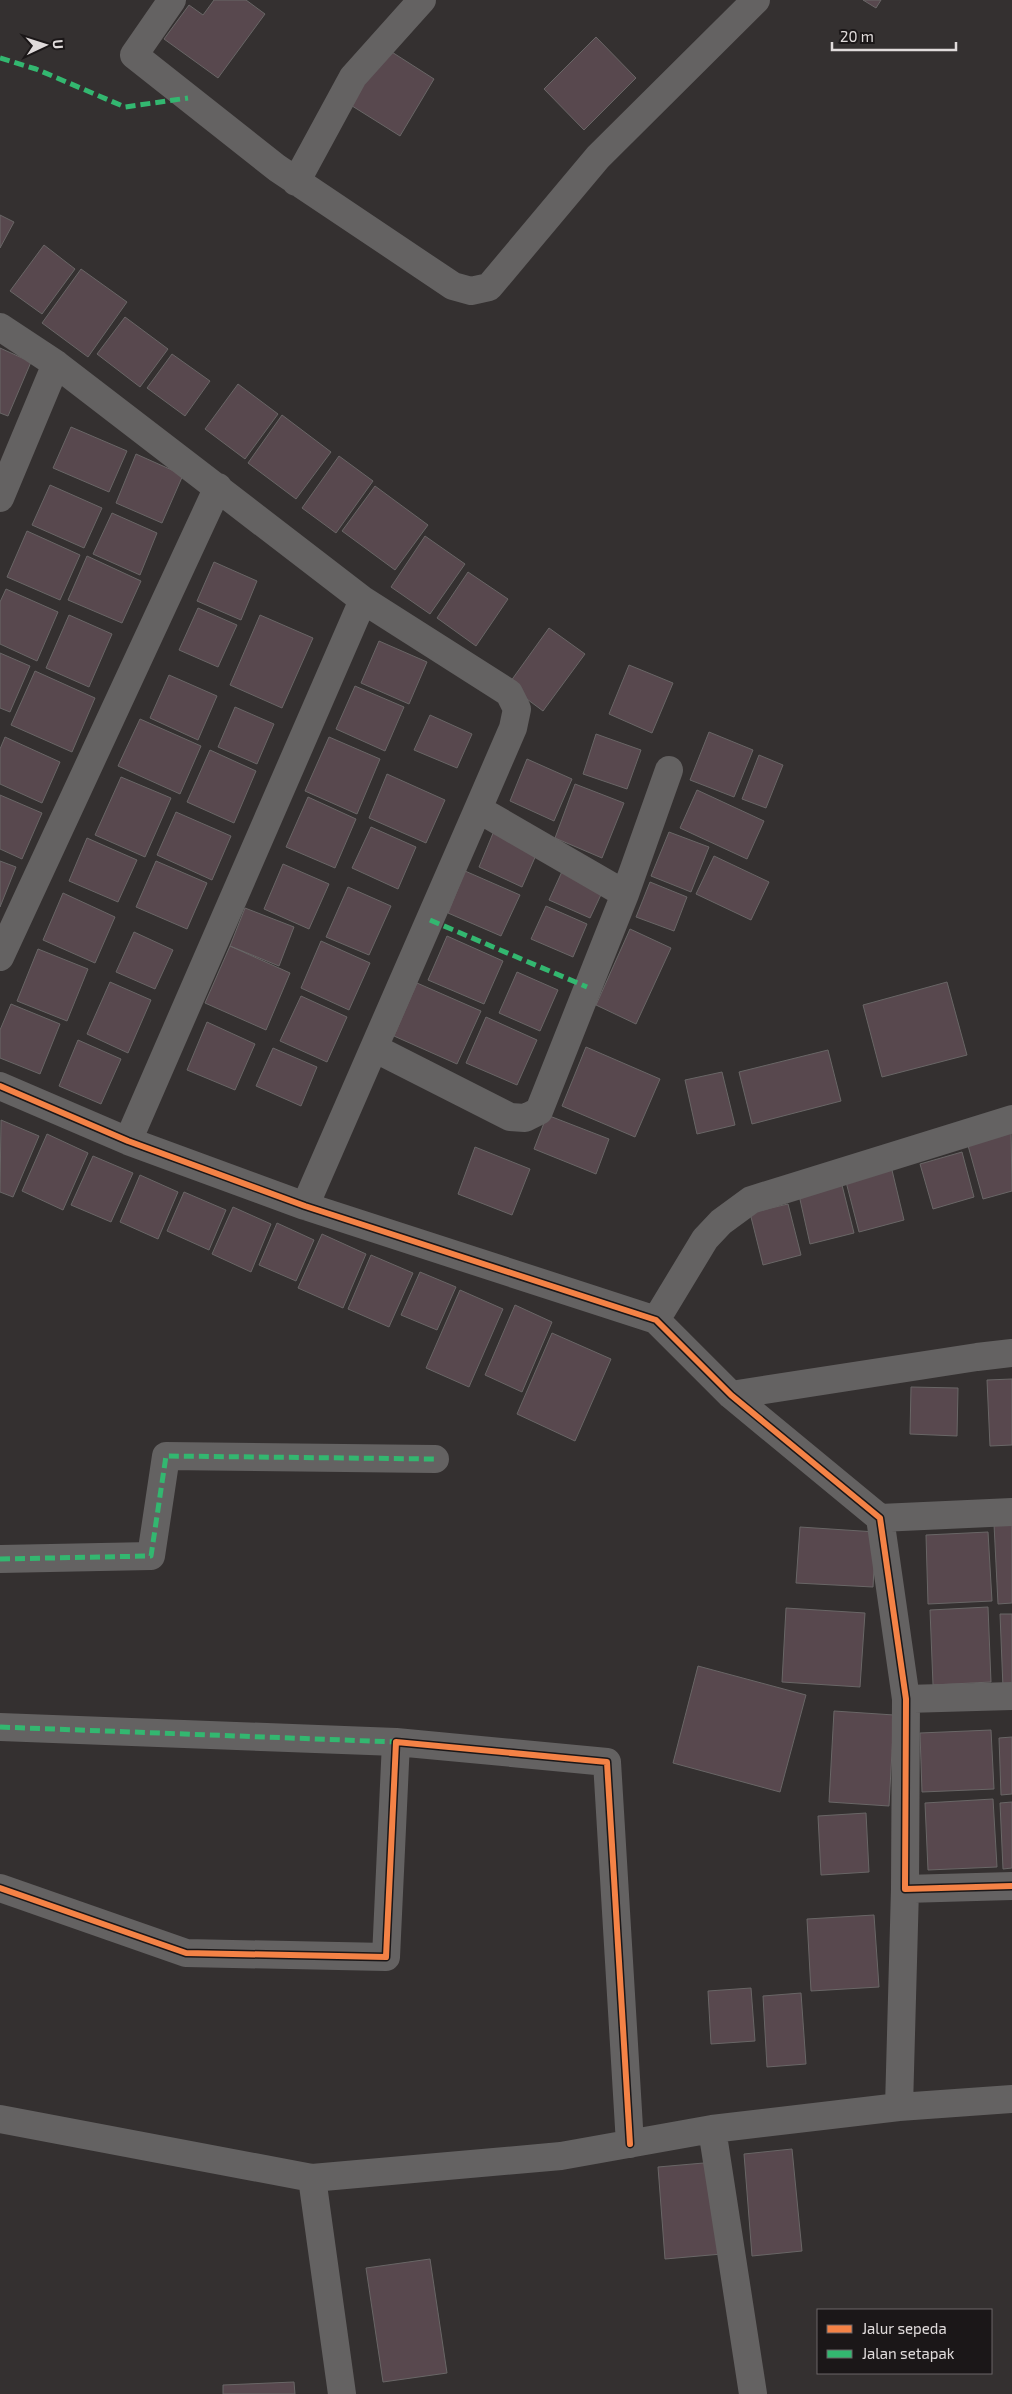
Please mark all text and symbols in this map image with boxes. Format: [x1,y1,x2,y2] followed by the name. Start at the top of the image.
[20,20,70,70] north arrow
[832,20,956,52] scale bar
[840,27,874,45] text: 20 m
[50,39,67,49] text: U
[817,2309,992,2374] legend
[862,2319,947,2337] text: Jalur sepeda
[862,2344,955,2362] text: Jalan setapak

